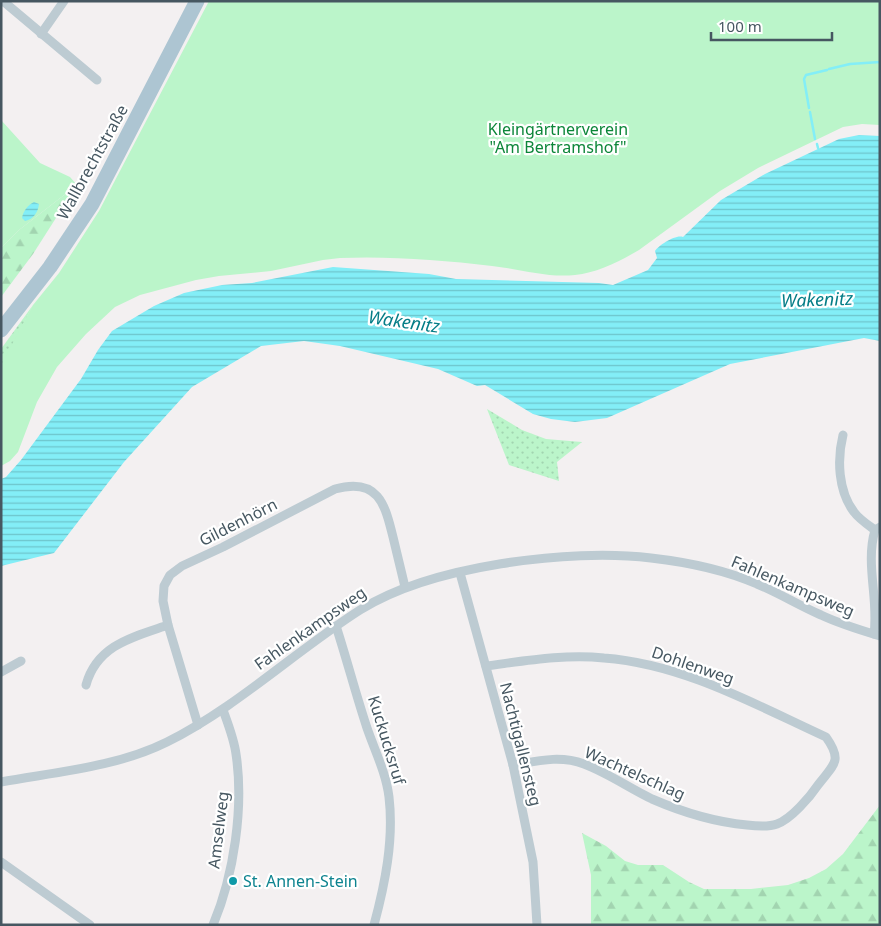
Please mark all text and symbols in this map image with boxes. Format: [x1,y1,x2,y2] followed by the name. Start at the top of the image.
[711,10,832,42] scale bar
[718,16,762,36] text: 100 m
[51,101,133,223] street label: Wallbrechtstraße
[488,118,628,158] park label: Kleingärtnerverein "Am Bertramshof"
[781,286,853,312] water label: Wakenitz
[367,304,441,338] water label: Wakenitz
[195,493,281,551] street label: Gildenhörn
[728,550,858,622] street label: Fahlenkampsweg
[250,581,370,675] street label: Fahlenkampsweg
[649,641,737,689] street label: Dohlenweg
[495,680,547,808] street label: Nachtigallensteg
[363,693,411,789] street label: Kuckucksruf
[581,741,689,805] street label: Wachtelschlag
[202,790,234,870] street label: Amselweg
[243,870,358,892] place label: St. Annen-Stein
[227,875,239,887] marker: St. Annen-Stein

